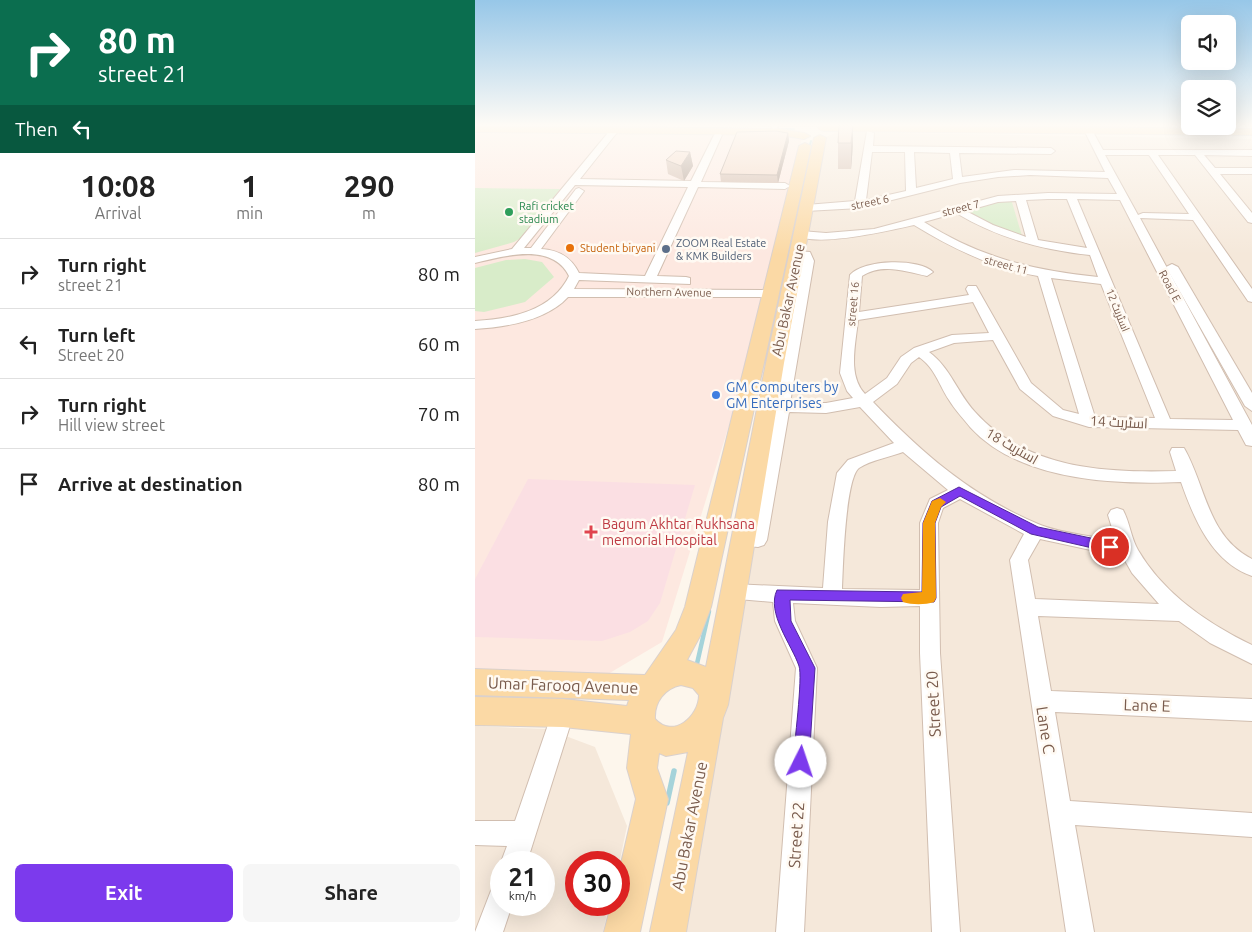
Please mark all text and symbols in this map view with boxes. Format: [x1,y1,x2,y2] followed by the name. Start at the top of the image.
[1181,15,1236,135] map controls
[1181,15,1236,70] button: sound
[15,20,80,85] icon: right
[98,20,176,60] text: 80 m
[98,61,187,86] text: street 21
[1181,80,1236,135] button: layers
[68,115,96,143] icon: left
[15,118,58,140] text: Then
[81,169,156,203] text: 10:08
[241,169,258,203] text: 1
[344,169,394,203] text: 290
[850,192,890,212] street label: street 6
[941,198,981,218] street label: street 7
[519,200,574,225] place label: Rafi cricket stadium
[95,204,141,222] text: Arrival
[236,204,263,222] text: min
[362,204,376,222] text: m
[503,206,515,218] marker: Rafi cricket stadium
[676,237,766,262] place label: ZOOM Real Estate & KMK Builders
[564,242,576,254] marker: Student biryani
[580,242,655,254] place label: Student biryani
[768,242,808,358] street label: Abu Bakar Avenue
[660,243,672,255] marker: ZOOM Real Estate & KMK Builders
[983,253,1029,277] street label: street 11
[58,254,146,276] text: Turn right
[15,260,43,288] icon: right
[418,263,460,285] text: 80 m
[1157,268,1183,304] street label: Road E
[58,276,123,294] text: street 21
[845,281,861,327] street label: street 16
[626,285,712,299] street label: Northern Avenue
[1103,287,1132,334] street label: اسٹریٹ 12
[58,324,136,346] text: Turn left
[15,330,43,358] icon: left
[418,333,460,355] text: 60 m
[58,346,124,364] text: Street 20
[726,379,839,411] place label: GM Computers by GM Enterprises
[710,389,722,401] marker: GM Computers by GM Enterprises
[58,394,146,416] text: Turn right
[15,400,43,428] icon: right
[418,403,460,425] text: 70 m
[1090,412,1148,432] street label: اسٹریٹ 14
[58,416,165,434] text: Hill view street
[983,425,1041,467] street label: اسٹریٹ 18
[15,470,43,498] icon: arrive
[58,473,243,495] text: Arrive at destination
[418,473,460,495] text: 80 m
[602,516,755,548] place label: Bagum Akhtar Rukhsana memorial Hospital
[584,525,598,539] marker: Bagum Akhtar Rukhsana memorial Hospital
[1089,526,1131,568] pin
[1096,533,1124,561] icon: arrive
[922,670,944,738] street label: Street 20
[488,673,638,697] street label: Umar Farooq Avenue
[1123,695,1171,715] street label: Lane E
[1033,705,1059,755] street label: Lane C
[774,735,826,787] position arrow
[668,760,710,892] street label: Abu Bakar Avenue
[785,801,807,869] street label: Street 22
[565,851,630,916] speed limit sign: 30
[508,863,537,891] text: 21
[15,864,233,922] button: Exit
[243,864,460,922] button: Share
[509,889,536,902] text: km/h

